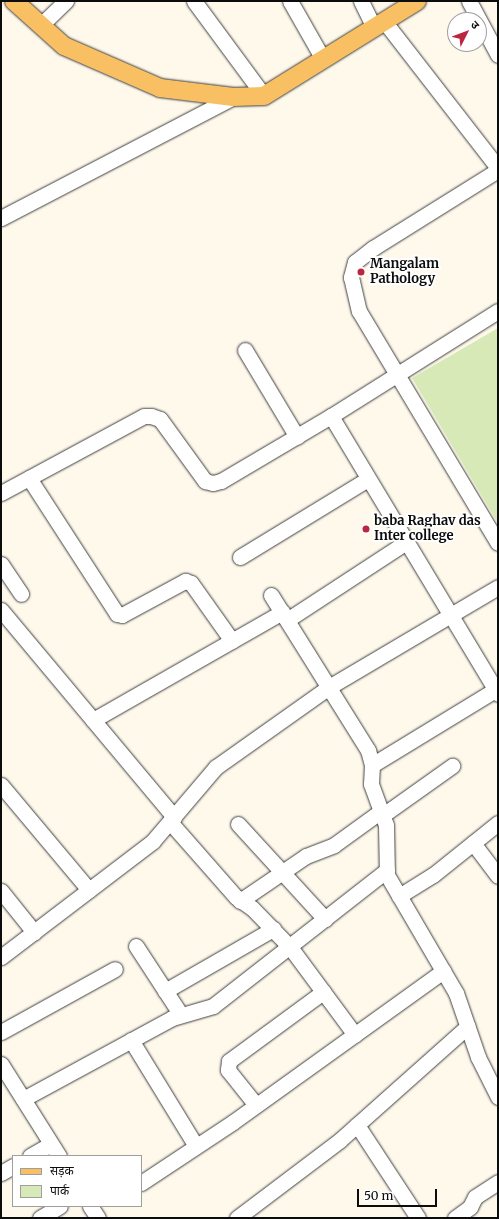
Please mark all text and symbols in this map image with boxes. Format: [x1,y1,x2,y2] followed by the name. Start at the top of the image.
[447,12,487,52] north arrow
[468,18,483,32] text: उ
[370,257,439,288] place label: Mangalam Pathology
[355,266,367,278] marker: Mangalam Pathology
[374,514,481,545] place label: baba Raghav das Inter college
[361,524,371,534] marker: baba Raghav das Inter college
[12,1155,142,1207] legend
[50,1163,74,1178] text: सड़क
[359,1181,439,1207] scale bar
[50,1183,69,1198] text: पार्क
[364,1188,393,1203] text: 50 m

